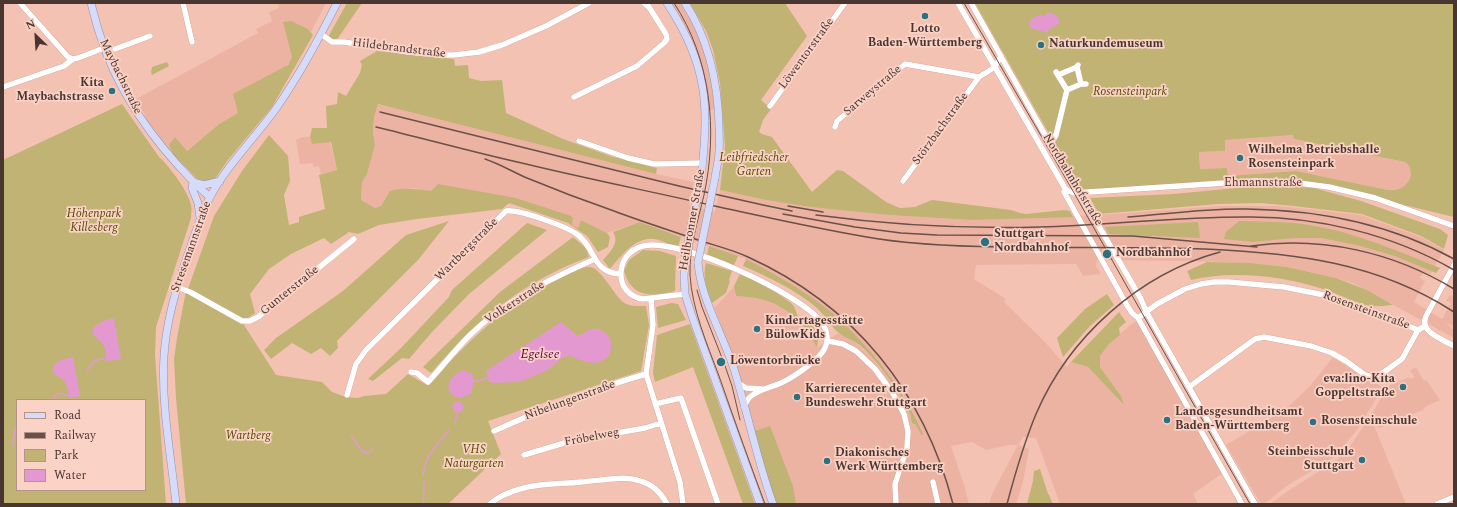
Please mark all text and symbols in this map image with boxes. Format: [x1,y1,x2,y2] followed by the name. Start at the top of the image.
[920,11,930,21] marker: Lotto Baden-Württemberg
[23,15,38,34] text: N
[16,16,56,56] north arrow
[776,16,838,92] street label: Löwentorstraße
[868,23,982,51] place label: Lotto Baden-Württemberg
[352,36,446,62] street label: Hildebrandstraße
[96,37,144,117] street label: Maybachstraße
[1049,38,1163,52] place label: Naturkundemuseum
[1036,40,1046,50] marker: Naturkundemuseum
[841,63,905,119] street label: Sarweystraße
[16,77,104,105] place label: Kita Maybachstrasse
[107,86,117,96] marker: Kita Maybachstrasse
[1093,86,1167,100] park label: Rosensteinpark
[910,90,972,168] street label: Störzbachstraße
[1039,131,1105,229] street label: Nordbahnhofstraße
[1248,144,1379,172] place label: Wilhelma Betriebshalle Rosensteinpark
[719,152,789,180] park label: Leibfriedscher Garten
[1235,153,1245,163] marker: Wilhelma Betriebshalle Rosensteinpark
[677,168,709,272] street label: Heilbronner Straße
[1224,177,1302,191] street label: Ehmannstraße
[169,200,215,294] street label: Stresemannstraße
[67,208,121,236] park label: Höhenpark Killesberg
[432,215,502,285] street label: Wartbergstraße
[994,228,1069,256] place label: Stuttgart Nordbahnhof
[979,236,991,248] marker: Stuttgart Nordbahnhof
[1116,247,1191,261] place label: Nordbahnhof
[1101,248,1113,260] marker: Nordbahnhof
[258,263,322,319] street label: Gunterstraße
[482,278,548,328] street label: Volkerstraße
[1321,289,1411,333] street label: Rosensteinstraße
[765,315,863,343] place label: Kindertagesstätte BülowKids
[752,324,762,334] marker: Kindertagesstätte BülowKids
[520,347,560,363] water label: Egelsee
[730,355,821,369] place label: Löwentorbrücke
[715,356,727,368] marker: Löwentorbrücke
[1315,373,1395,401] place label: eva:lino-Kita Goppeltstraße
[523,378,617,424] street label: Nibelungenstraße
[1398,382,1408,392] marker: eva:lino-Kita Goppeltstraße
[805,383,927,411] place label: Karrierecenter der Bundeswehr Stuttgart
[792,392,802,402] marker: Karrierecenter der Bundeswehr Stuttgart
[16,399,146,491] legend
[54,406,81,425] text: Road
[1175,406,1303,434] place label: Landesgesundheitsamt Baden-Württemberg
[1162,415,1172,425] marker: Landesgesundheitsamt Baden-Württemberg
[1321,415,1417,429] place label: Rosensteinschule
[1308,417,1318,427] marker: Rosensteinschule
[54,426,96,445] text: Railway
[563,426,621,450] street label: Fröbelweg
[225,430,271,444] park label: Wartberg
[444,444,504,472] park label: VHS Naturgarten
[54,446,79,465] text: Park
[1268,446,1354,474] place label: Steinbeisschule Stuttgart
[835,447,944,475] place label: Diakonisches Werk Württemberg
[1357,455,1367,465] marker: Steinbeisschule Stuttgart
[822,456,832,466] marker: Diakonisches Werk Württemberg
[54,466,86,485] text: Water

